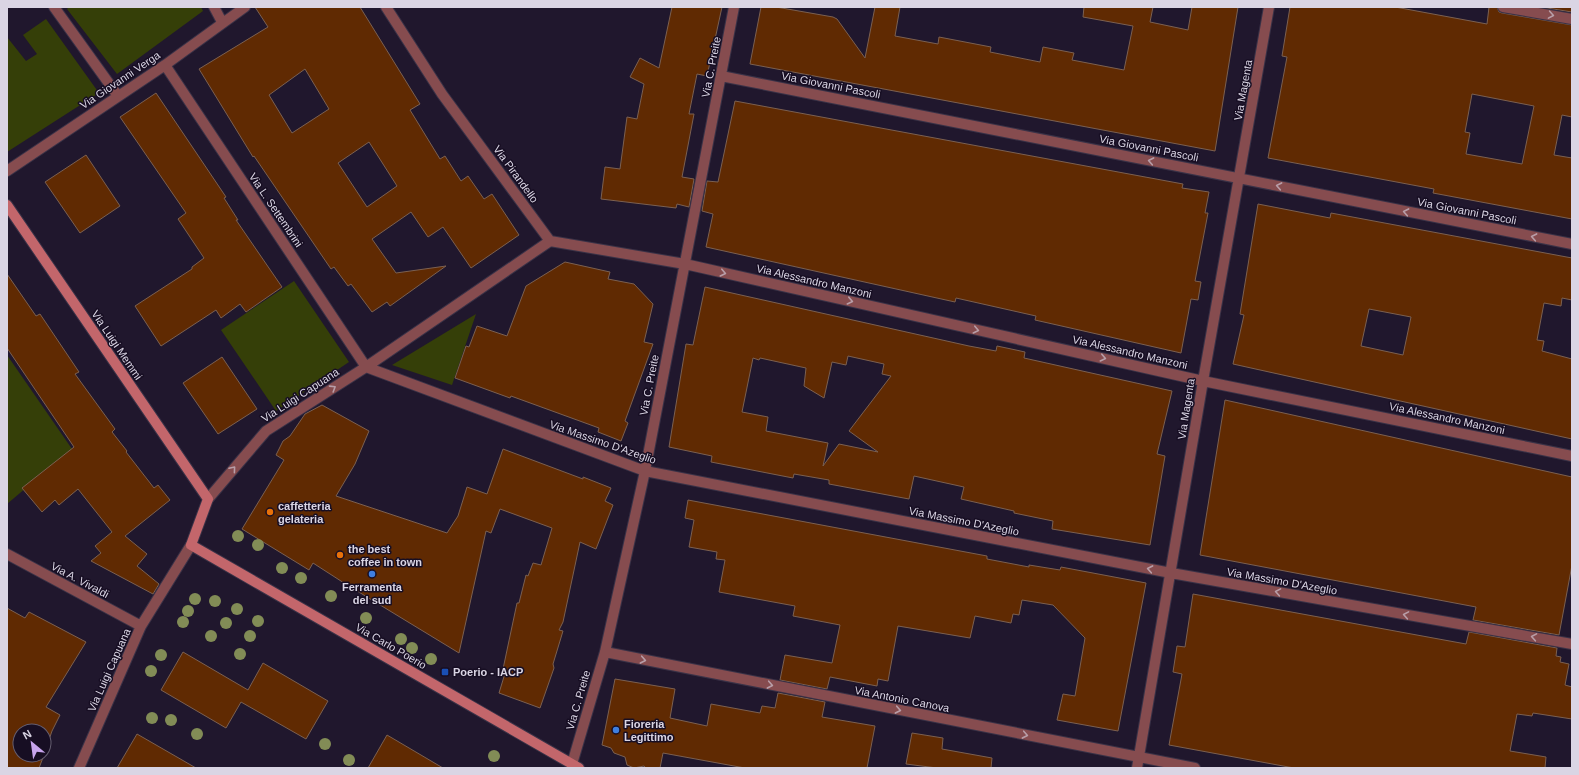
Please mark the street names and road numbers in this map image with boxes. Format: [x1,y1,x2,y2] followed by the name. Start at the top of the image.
[699,36,723,98] street label: Via C. Preite
[78,48,163,111] street label: Via Giovanni Verga
[1232,58,1254,121] street label: Via Magenta
[780,70,882,100] street label: Via Giovanni Pascoli
[1098,133,1200,163] street label: Via Giovanni Pascoli
[491,143,541,205] street label: Via Pirandello
[247,171,305,249] street label: Via L. Settembrini
[1416,196,1518,226] street label: Via Giovanni Pascoli
[755,262,873,300] street label: Via Alessandro Manzoni
[89,308,145,382] street label: Via Luigi Memmi
[1071,333,1189,371] street label: Via Alessandro Manzoni
[637,354,661,416] street label: Via C. Preite
[259,365,342,424] street label: Via Luigi Capuana
[1175,377,1197,440] street label: Via Magenta
[1388,400,1506,436] street label: Via Alessandro Manzoni
[548,418,658,466] street label: Via Massimo D'Azeglio
[908,504,1020,538] street label: Via Massimo D'Azeglio
[49,560,111,600] street label: Via A. Vivaldi
[1226,565,1338,597] street label: Via Massimo D'Azeglio
[353,621,429,671] street label: Via Carlo Poerio
[85,626,133,713] street label: Via Luigi Capuana
[564,669,592,731] street label: Via C. Preite
[854,684,951,714] street label: Via Antonio Canova

